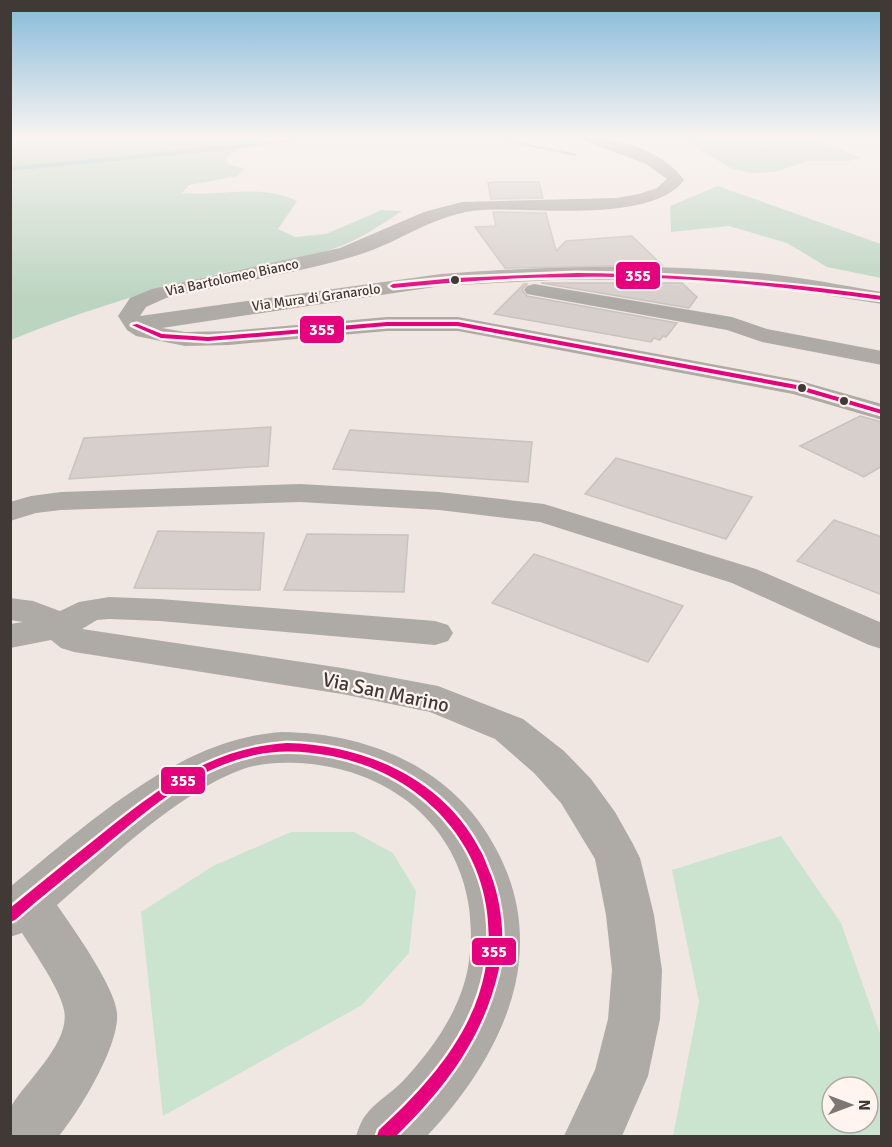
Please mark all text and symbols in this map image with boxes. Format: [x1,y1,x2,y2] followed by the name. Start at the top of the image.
[164,255,300,300] street label: Via Bartolomeo Bianco
[615,261,661,290] line badge: 355
[625,266,651,286] text: 355
[449,274,461,286] unlabelled marker
[251,280,382,315] street label: Via Mura di Granarolo
[299,315,345,344] line badge: 355
[309,320,335,340] text: 355
[796,382,808,394] unlabelled marker
[838,395,850,407] unlabelled marker
[320,667,451,718] street label: Via San Marino
[160,766,206,795] line badge: 355
[170,771,196,791] text: 355
[471,937,517,966] line badge: 355
[481,942,507,962] text: 355
[820,1075,880,1135] north arrow
[854,1099,874,1111] text: N

